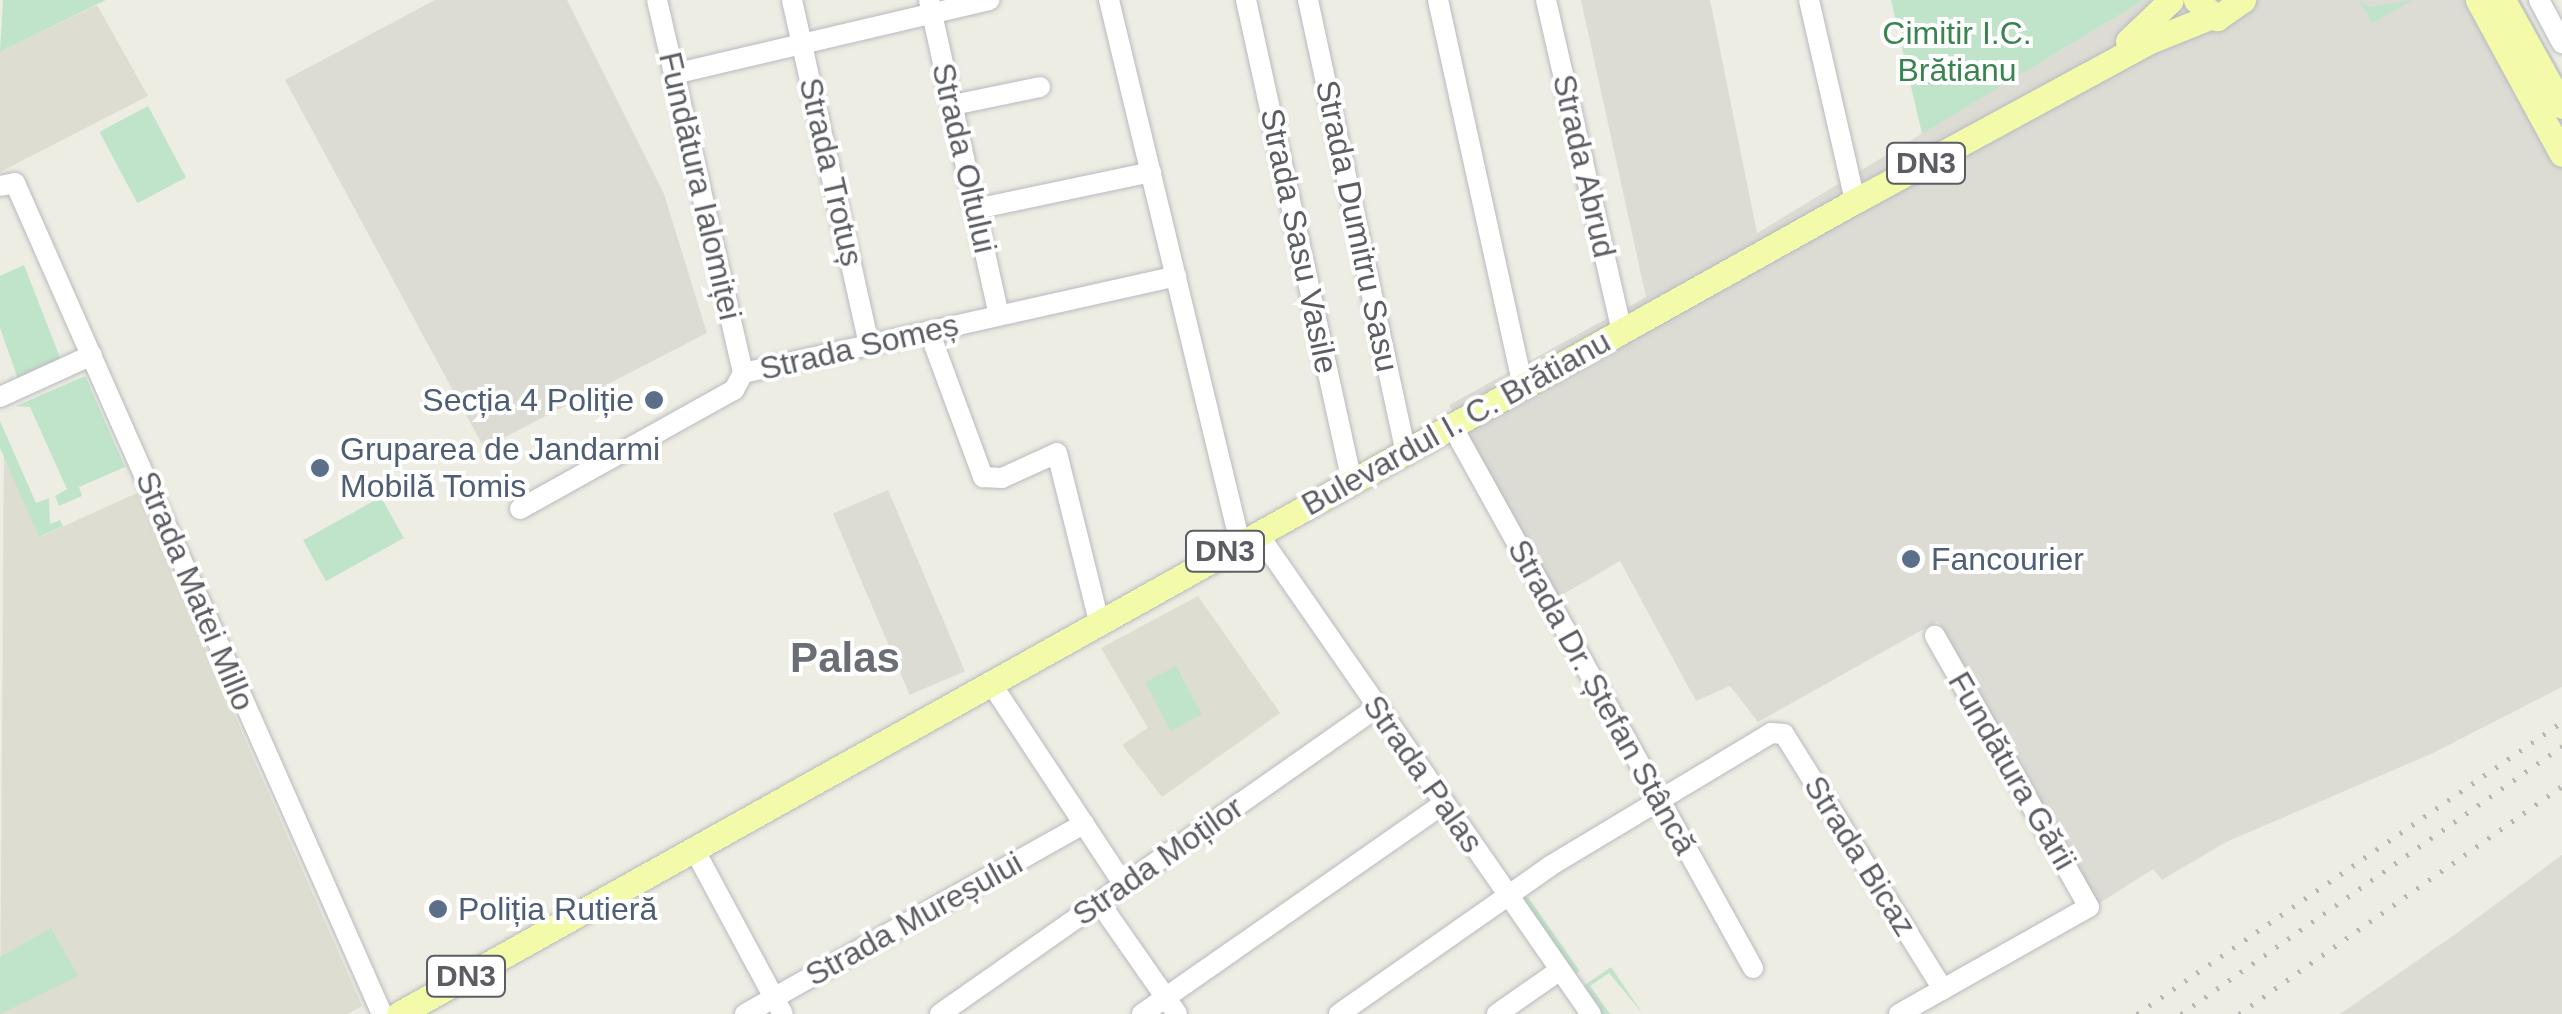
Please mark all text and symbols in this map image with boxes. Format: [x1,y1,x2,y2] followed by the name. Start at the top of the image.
[1882,15,2032,90] park label: Cimitir I.C. Brătianu
[650,48,750,324] street label: Fundătura Ialomiței
[923,59,1005,257] street label: Strada Oltului
[1544,70,1624,262] street label: Strada Abrud
[791,74,871,270] street label: Strada Trotuș
[1307,77,1407,375] street label: Strada Dumitru Sasu
[1252,105,1346,377] street label: Strada Sasu Vasile
[1884,138,1968,188] road number: DN3
[756,305,962,389] street label: Strada Someș
[1295,322,1617,524] street label: Bulevardul I. C. Brătianu
[422,381,634,419] place label: Secția 4 Poliție
[643,389,665,411] marker: Secția 4 Poliție
[340,431,660,506] place label: Gruparea de Jandarmi Mobilă Tomis
[309,457,331,479] marker: Gruparea de Jandarmi Mobilă Tomis
[127,466,263,716] street label: Strada Matei Millo
[1182,526,1268,576] road number: DN3
[1499,533,1705,861] street label: Strada Dr. Ștefan Stâncă
[1931,540,2084,578] place label: Fancourier
[1900,548,1922,570] marker: Fancourier
[790,633,900,683] district label: Palas
[1940,665,2084,877] street label: Fundătura Gării
[1355,688,1491,860] street label: Strada Palas
[1796,769,1924,943] street label: Strada Bicaz
[1065,788,1251,934] street label: Strada Moților
[799,844,1029,994] street label: Strada Mureșului
[458,890,657,928] place label: Poliția Rutieră
[427,898,449,920] marker: Poliția Rutieră
[424,951,508,1001] road number: DN3

